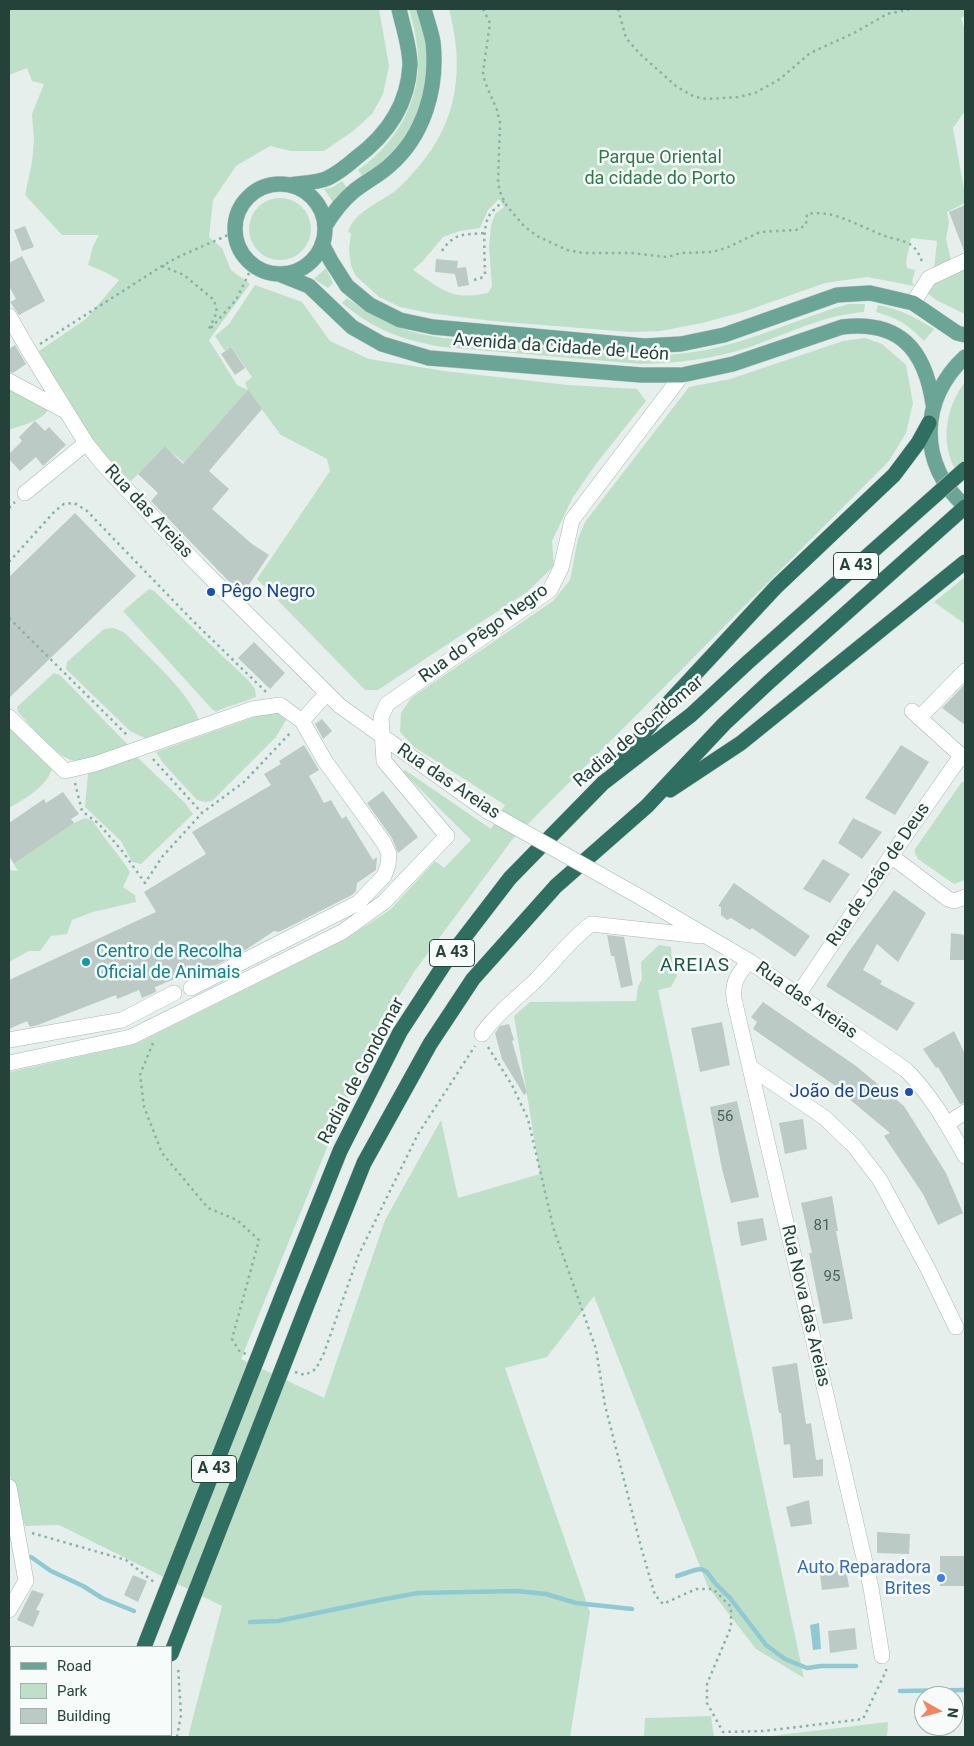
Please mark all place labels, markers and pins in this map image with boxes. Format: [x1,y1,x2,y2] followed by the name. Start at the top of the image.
[221,581,315,603] place label: Pêgo Negro
[205,586,217,598] marker: Pêgo Negro
[96,941,242,984] place label: Centro de Recolha Oficial de Animais
[80,956,92,968] marker: Centro de Recolha Oficial de Animais
[790,1081,899,1103] place label: João de Deus
[903,1086,915,1098] marker: João de Deus
[797,1557,931,1600] place label: Auto Reparadora Brites
[935,1572,947,1584] marker: Auto Reparadora Brites

